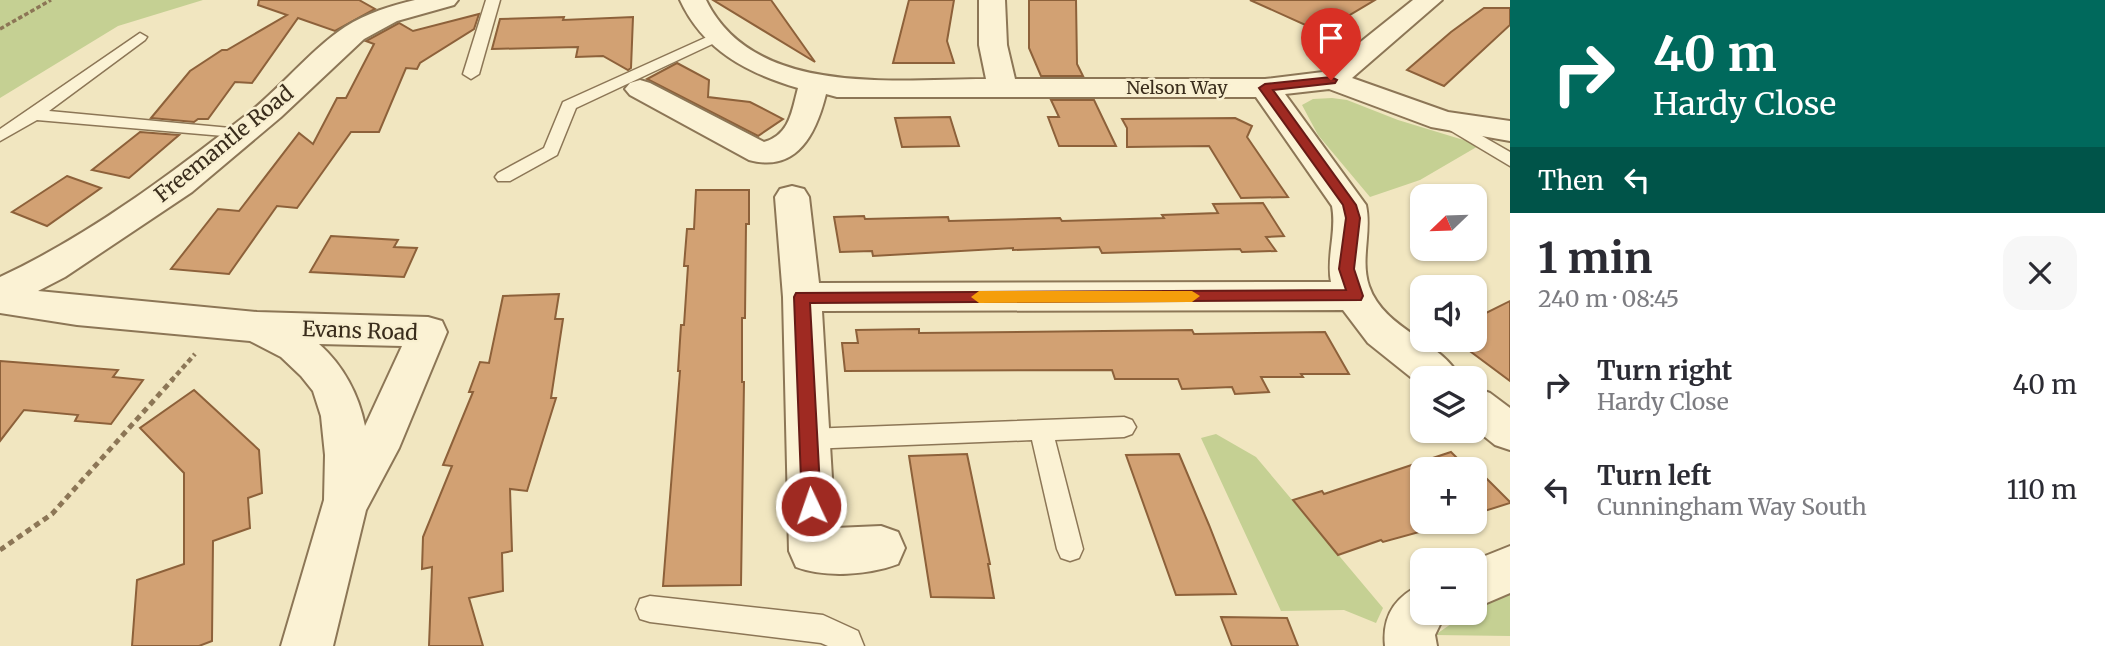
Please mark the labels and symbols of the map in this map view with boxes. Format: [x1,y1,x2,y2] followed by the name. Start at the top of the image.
[1301,8,1361,80] pin
[1126,76,1228,99] street label: Nelson Way
[149,79,299,208] street label: Freemantle Road
[1410,184,1488,261] north arrow
[302,315,419,346] street label: Evans Road
[774,469,848,543] position arrow

